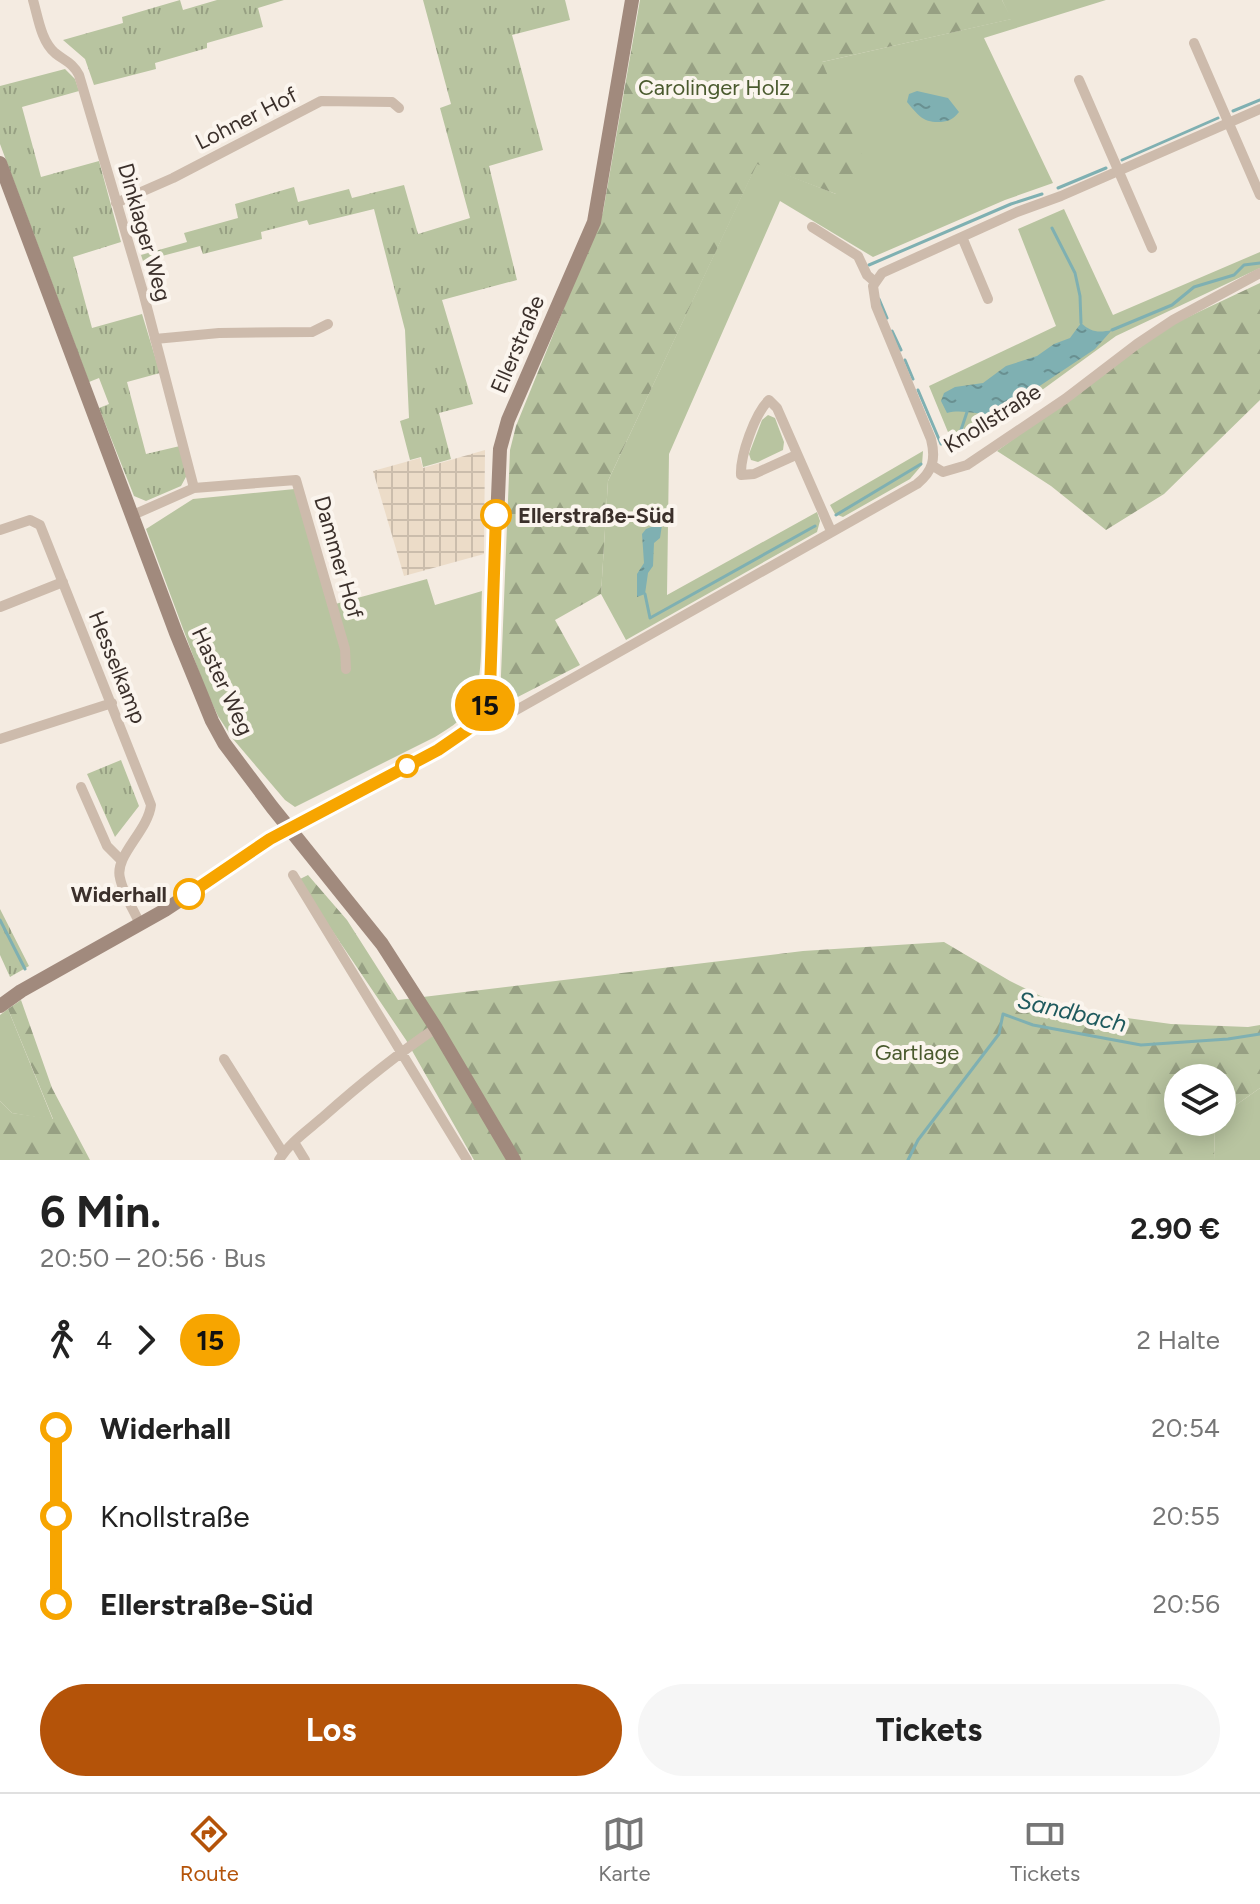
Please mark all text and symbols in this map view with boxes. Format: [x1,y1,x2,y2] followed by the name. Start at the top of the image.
[638,74,790,101] park label: Carolinger Holz
[191,81,303,156] street label: Lohner Hof
[112,160,177,304] street label: Dinklager Weg
[485,291,550,397] street label: Ellerstraße
[939,378,1046,459] street label: Knollstraße
[308,493,369,622] street label: Dammer Hof
[481,500,511,530] marker: Ellerstraße-Süd
[518,502,675,529] place label: Ellerstraße-Süd
[83,607,152,728] street label: Hesselkamp
[186,623,259,740] street label: Haster Weg
[449,679,521,731] line badge: 15
[471,688,499,722] text: 15
[396,755,418,777] unlabelled marker
[174,879,204,909] marker: Widerhall
[71,881,167,908] place label: Widerhall
[1015,985,1129,1038] water label: Sandbach
[875,1039,959,1066] park label: Gartlage
[1164,1064,1236,1136] map controls
[1164,1064,1236,1136] button: layers
[40,1185,161,1238] text: 6 Min.
[1130,1210,1220,1247] text: 2.90 €
[40,1242,266,1274] text: 20:50 – 20:56 · Bus
[40,1318,84,1362] icon: walk
[124,1318,168,1362] icon: forward
[196,1323,224,1357] text: 15
[96,1324,112,1356] text: 4
[1137,1324,1220,1356] text: 2 Halte
[100,1410,231,1447] text: Widerhall
[1151,1412,1220,1444] text: 20:54
[100,1498,250,1535] text: Knollstraße
[1152,1500,1220,1532] text: 20:55
[100,1586,313,1623] text: Ellerstraße-Süd
[1153,1588,1220,1620] text: 20:56
[40,1684,622,1776] button: Los
[638,1684,1220,1776] button: Tickets
[180,1812,239,1887] tab: Route
[598,1812,651,1887] tab: Karte
[1010,1812,1080,1887] tab: Tickets

